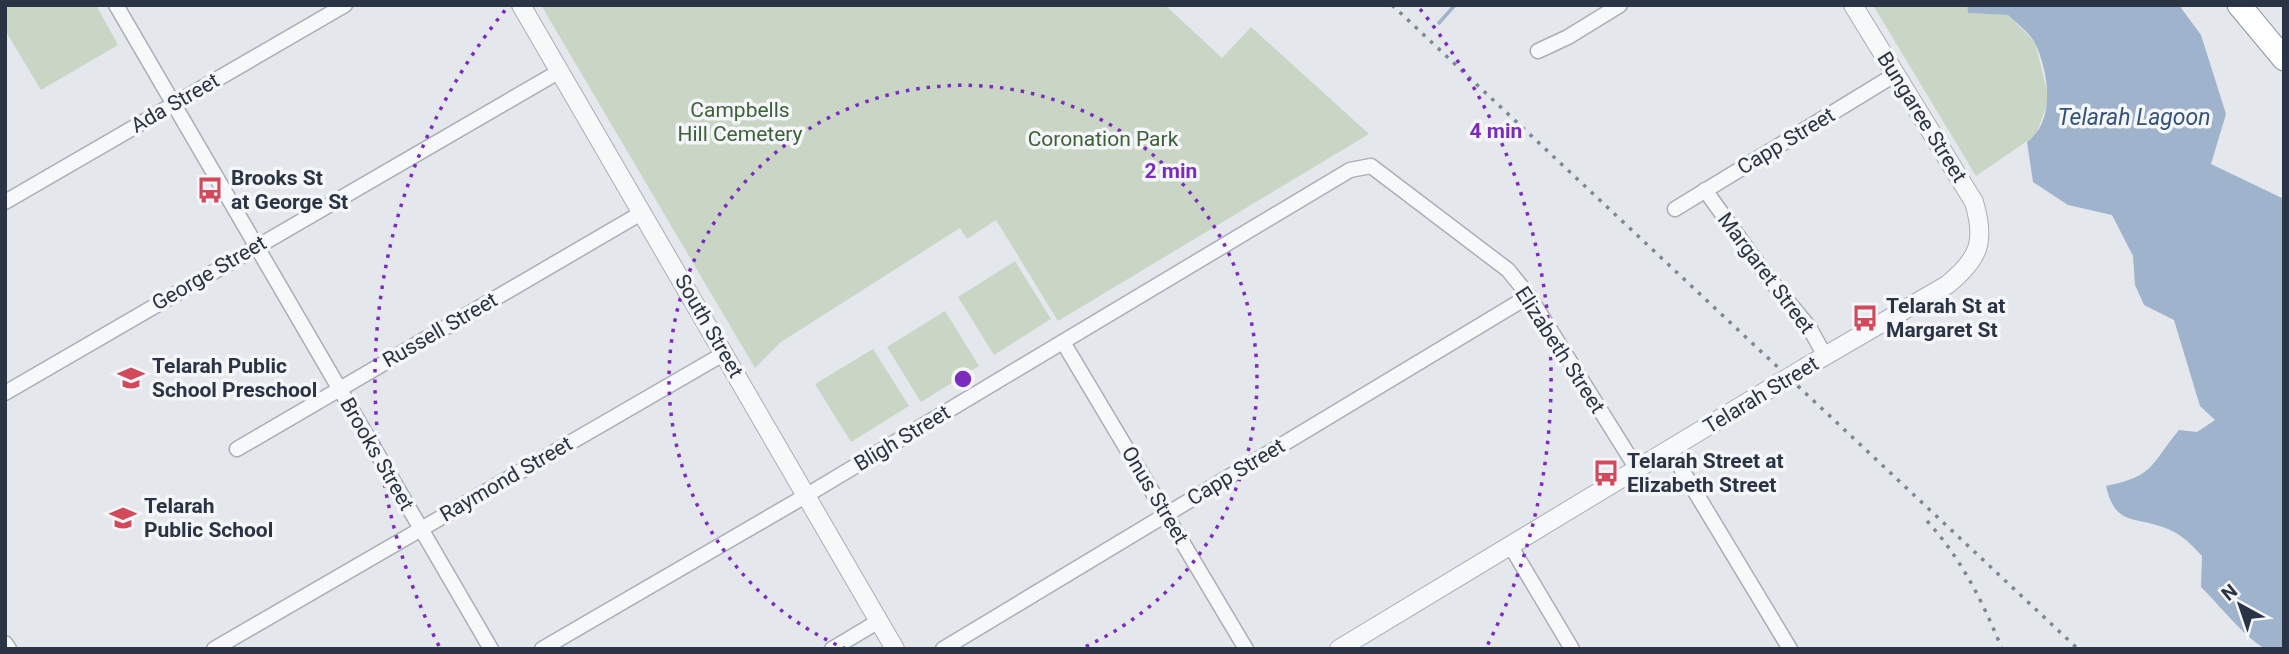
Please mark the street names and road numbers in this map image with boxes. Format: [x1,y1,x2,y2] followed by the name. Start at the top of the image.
[1872,47,1972,187] street label: Bungaree Street
[127,68,223,138] street label: Ada Street
[1733,103,1839,179] street label: Capp Street
[1713,208,1819,338] street label: Margaret Street
[148,231,270,315] street label: George Street
[670,270,748,382] street label: South Street
[1510,282,1610,418] street label: Elizabeth Street
[379,288,502,372] street label: Russell Street
[1699,351,1823,439] street label: Telarah Street
[335,393,419,515] street label: Brooks Street
[850,400,954,476] street label: Bligh Street
[436,431,576,527] street label: Raymond Street
[1183,434,1289,510] street label: Capp Street
[1117,442,1193,548] street label: Onus Street

